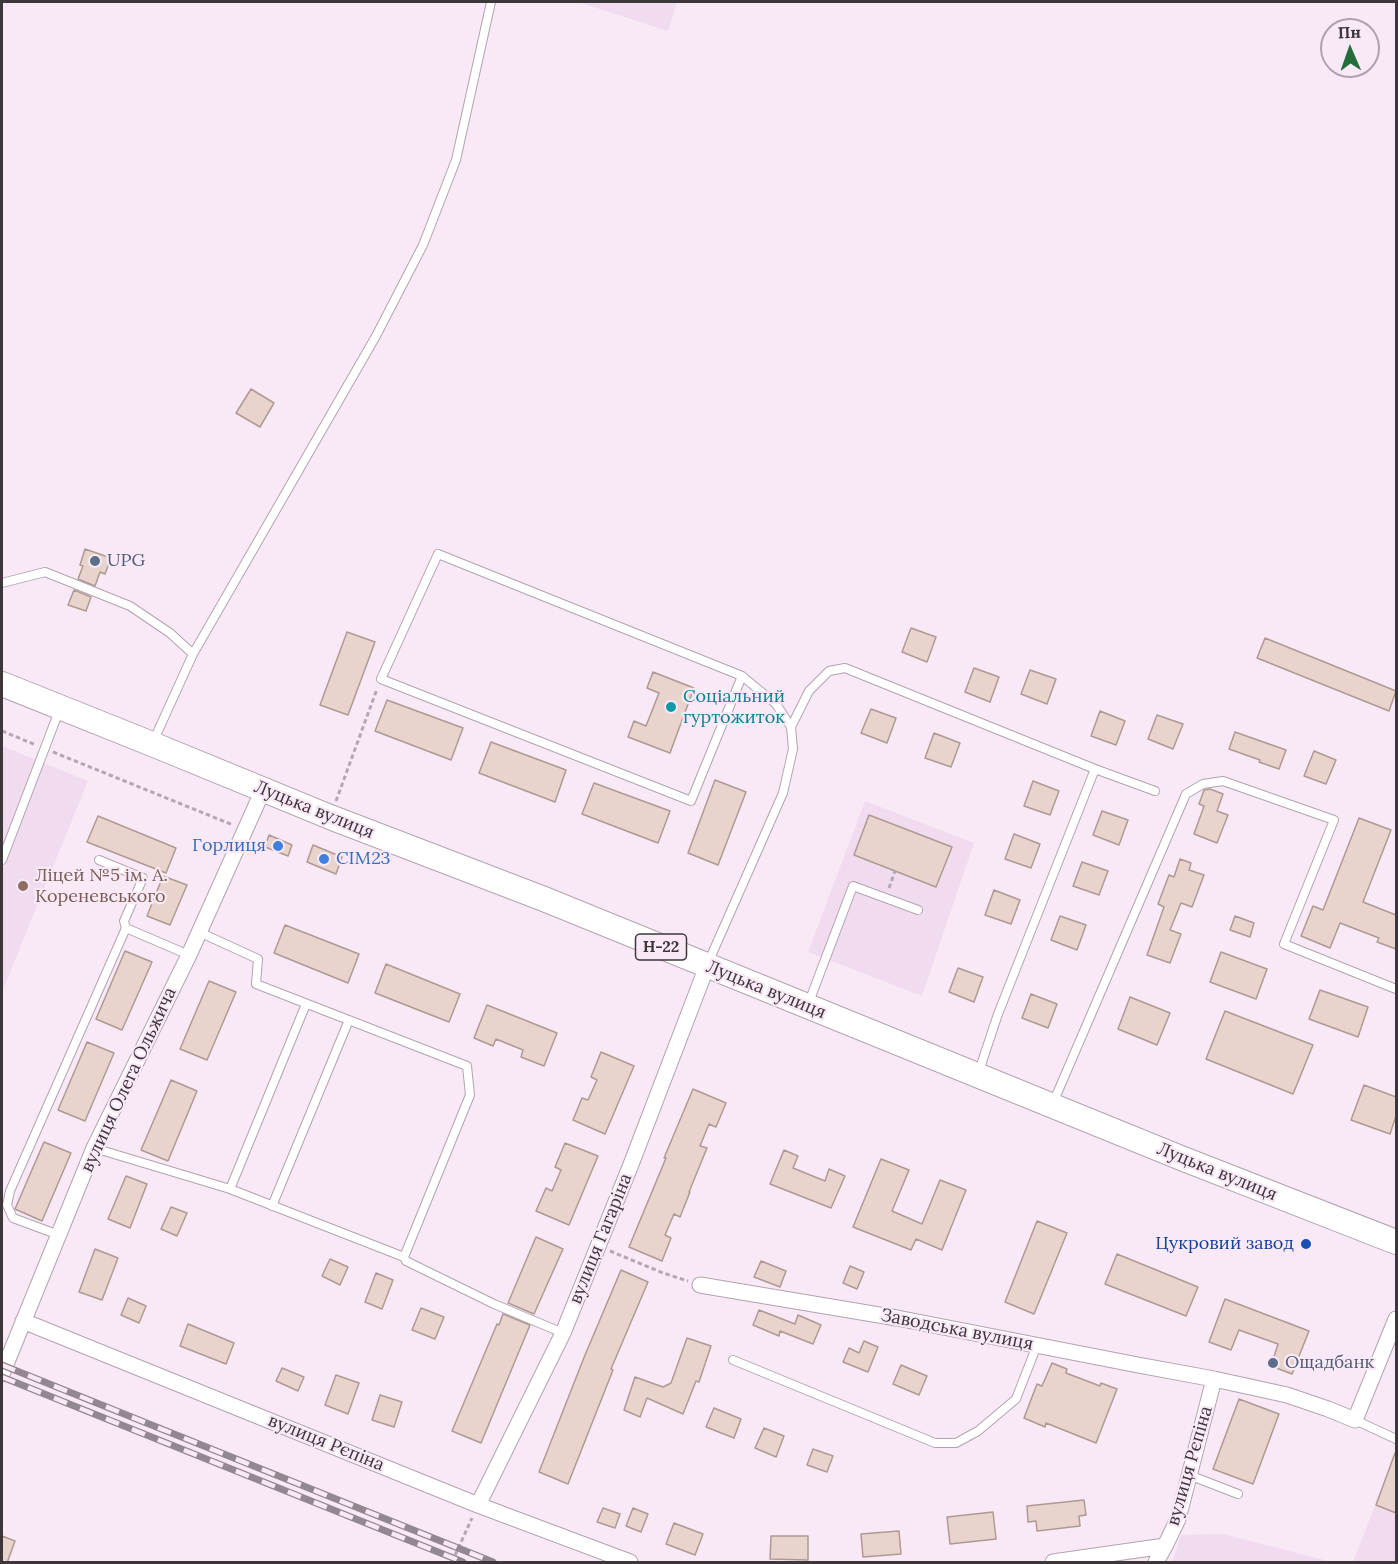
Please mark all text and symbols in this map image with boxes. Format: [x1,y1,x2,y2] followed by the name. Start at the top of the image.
[1320,18,1380,78] north arrow
[1338,22,1361,42] text: Пн
[107,550,145,572] place label: UPG
[88,554,102,568] marker: UPG
[683,686,785,728] place label: Соціальний гуртожиток
[664,700,678,714] marker: Соціальний гуртожиток
[251,776,377,844] street label: Луцька вулиця
[192,835,266,857] place label: Горлиця
[271,839,285,853] marker: Горлиця
[336,848,391,870] place label: СІМ23
[317,852,331,866] marker: СІМ23
[35,865,168,908] place label: Ліцей №5 ім. А. Кореневського
[16,879,30,893] marker: Ліцей №5 ім. А. Кореневського
[636,934,686,960] road number: Н-22
[703,956,829,1024] street label: Луцька вулиця
[77,984,181,1176] street label: вулиця Олега Ольжича
[1154,1138,1280,1206] street label: Луцька вулиця
[565,1171,637,1307] street label: вулиця Гагаріна
[1155,1233,1294,1255] place label: Цукровий завод
[1299,1237,1313,1251] marker: Цукровий завод
[879,1305,1035,1355] street label: Заводська вулиця
[1285,1352,1374,1374] place label: Ощадбанк
[1266,1356,1280,1370] marker: Ощадбанк
[1163,1404,1217,1528] street label: вулиця Рєпіна
[265,1410,387,1476] street label: вулиця Рєпіна

